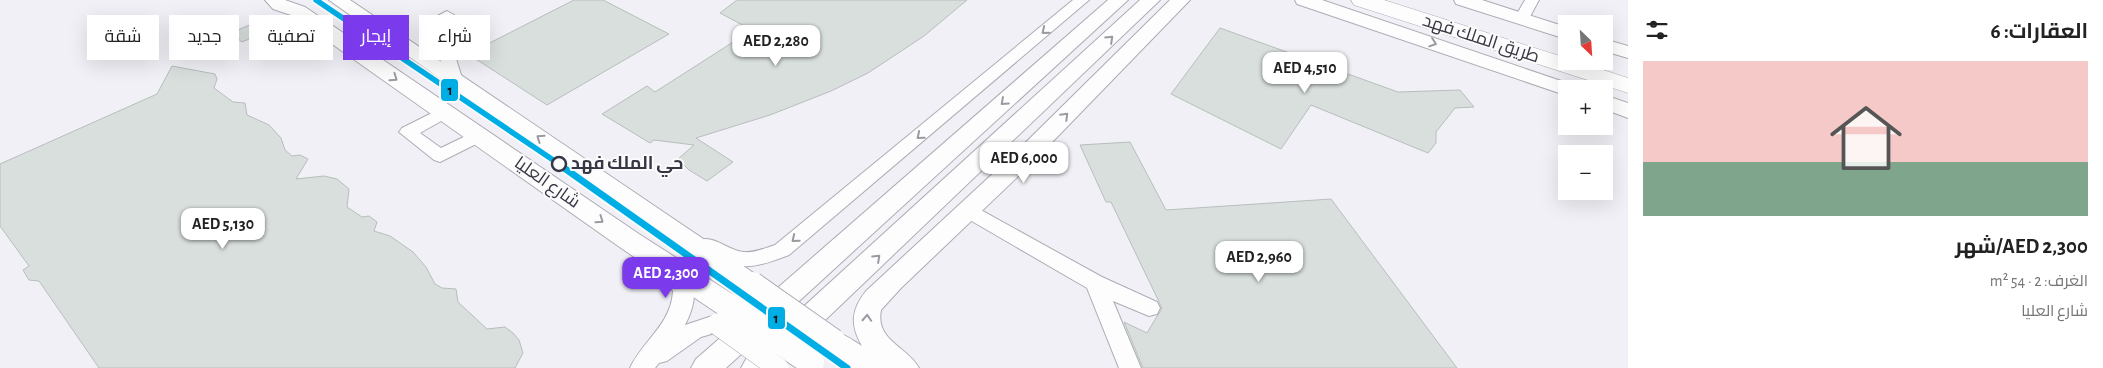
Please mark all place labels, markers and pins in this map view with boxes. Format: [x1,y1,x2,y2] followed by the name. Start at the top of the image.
[719,24,833,67] pin: AED 2,280
[1248,52,1362,94] pin: AED 4,510
[967,142,1081,184] pin: AED 6,000
[571,155,683,178] place label: حي الملك فهد
[551,156,567,172] marker: حي الملك فهد
[166,208,280,250] pin: AED 5,130
[1202,240,1316,283] pin: AED 2,960
[609,256,723,299] pin: AED 2,300

